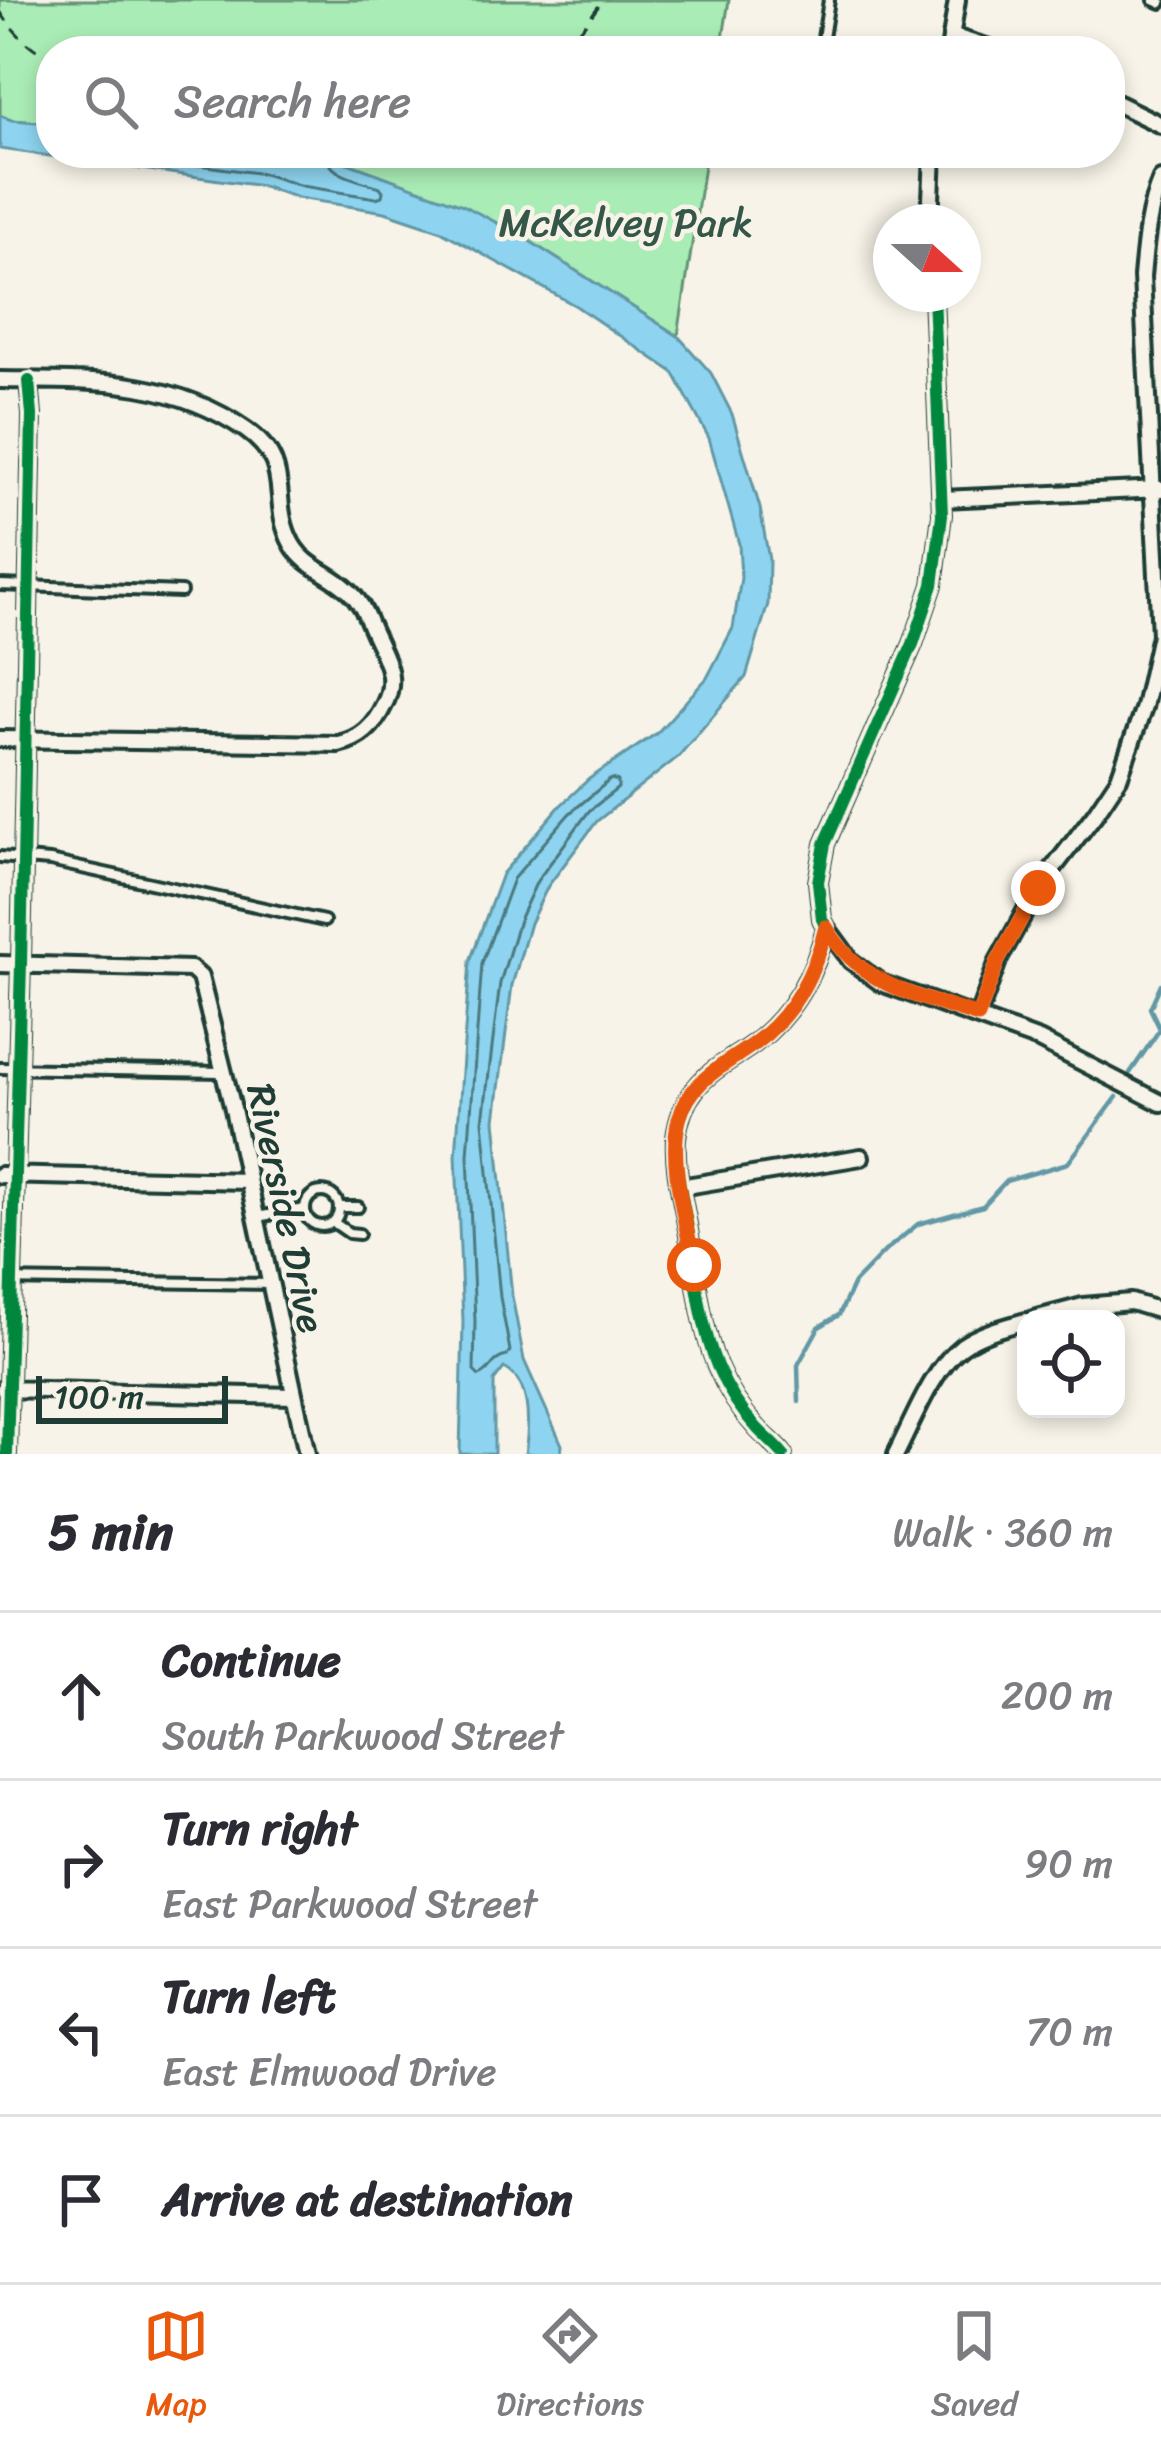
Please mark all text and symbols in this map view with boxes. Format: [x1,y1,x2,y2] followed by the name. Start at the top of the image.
[36,36,1125,168] search box
[174,62,411,142] text: Search here
[78,69,144,135] icon: search
[499,188,753,257] park label: McKelvey Park
[873,204,981,312] north arrow
[1011,861,1065,915] route end
[226,1077,347,1339] street label: Riverside Drive
[667,1238,721,1292] route start
[1017,1310,1125,1418] map controls
[1017,1310,1125,1418] button: locate
[54,1368,144,1426] text: 100 m
[36,1370,228,1423] scale bar
[48,1487,173,1577] text: 5 min
[892,1498,1113,1567] text: Walk · 360 m
[162,1621,341,1701] text: Continue
[1001,1661,1113,1730] text: 200 m
[48,1663,114,1729] icon: ahead
[162,1701,563,1770] text: South Parkwood Street
[162,1789,357,1869] text: Turn right
[1024,1829,1113,1898] text: 90 m
[48,1831,114,1897] icon: right
[162,1869,537,1938] text: East Parkwood Street
[162,1957,335,2037] text: Turn left
[1026,1997,1113,2066] text: 70 m
[48,1999,114,2065] icon: left
[162,2037,497,2106] text: East Elmwood Drive
[162,2160,572,2240] text: Arrive at destination
[48,2167,114,2233] icon: arrive
[143,2303,209,2433] tab: Map
[496,2303,644,2433] tab: Directions
[931,2303,1018,2433] tab: Saved

